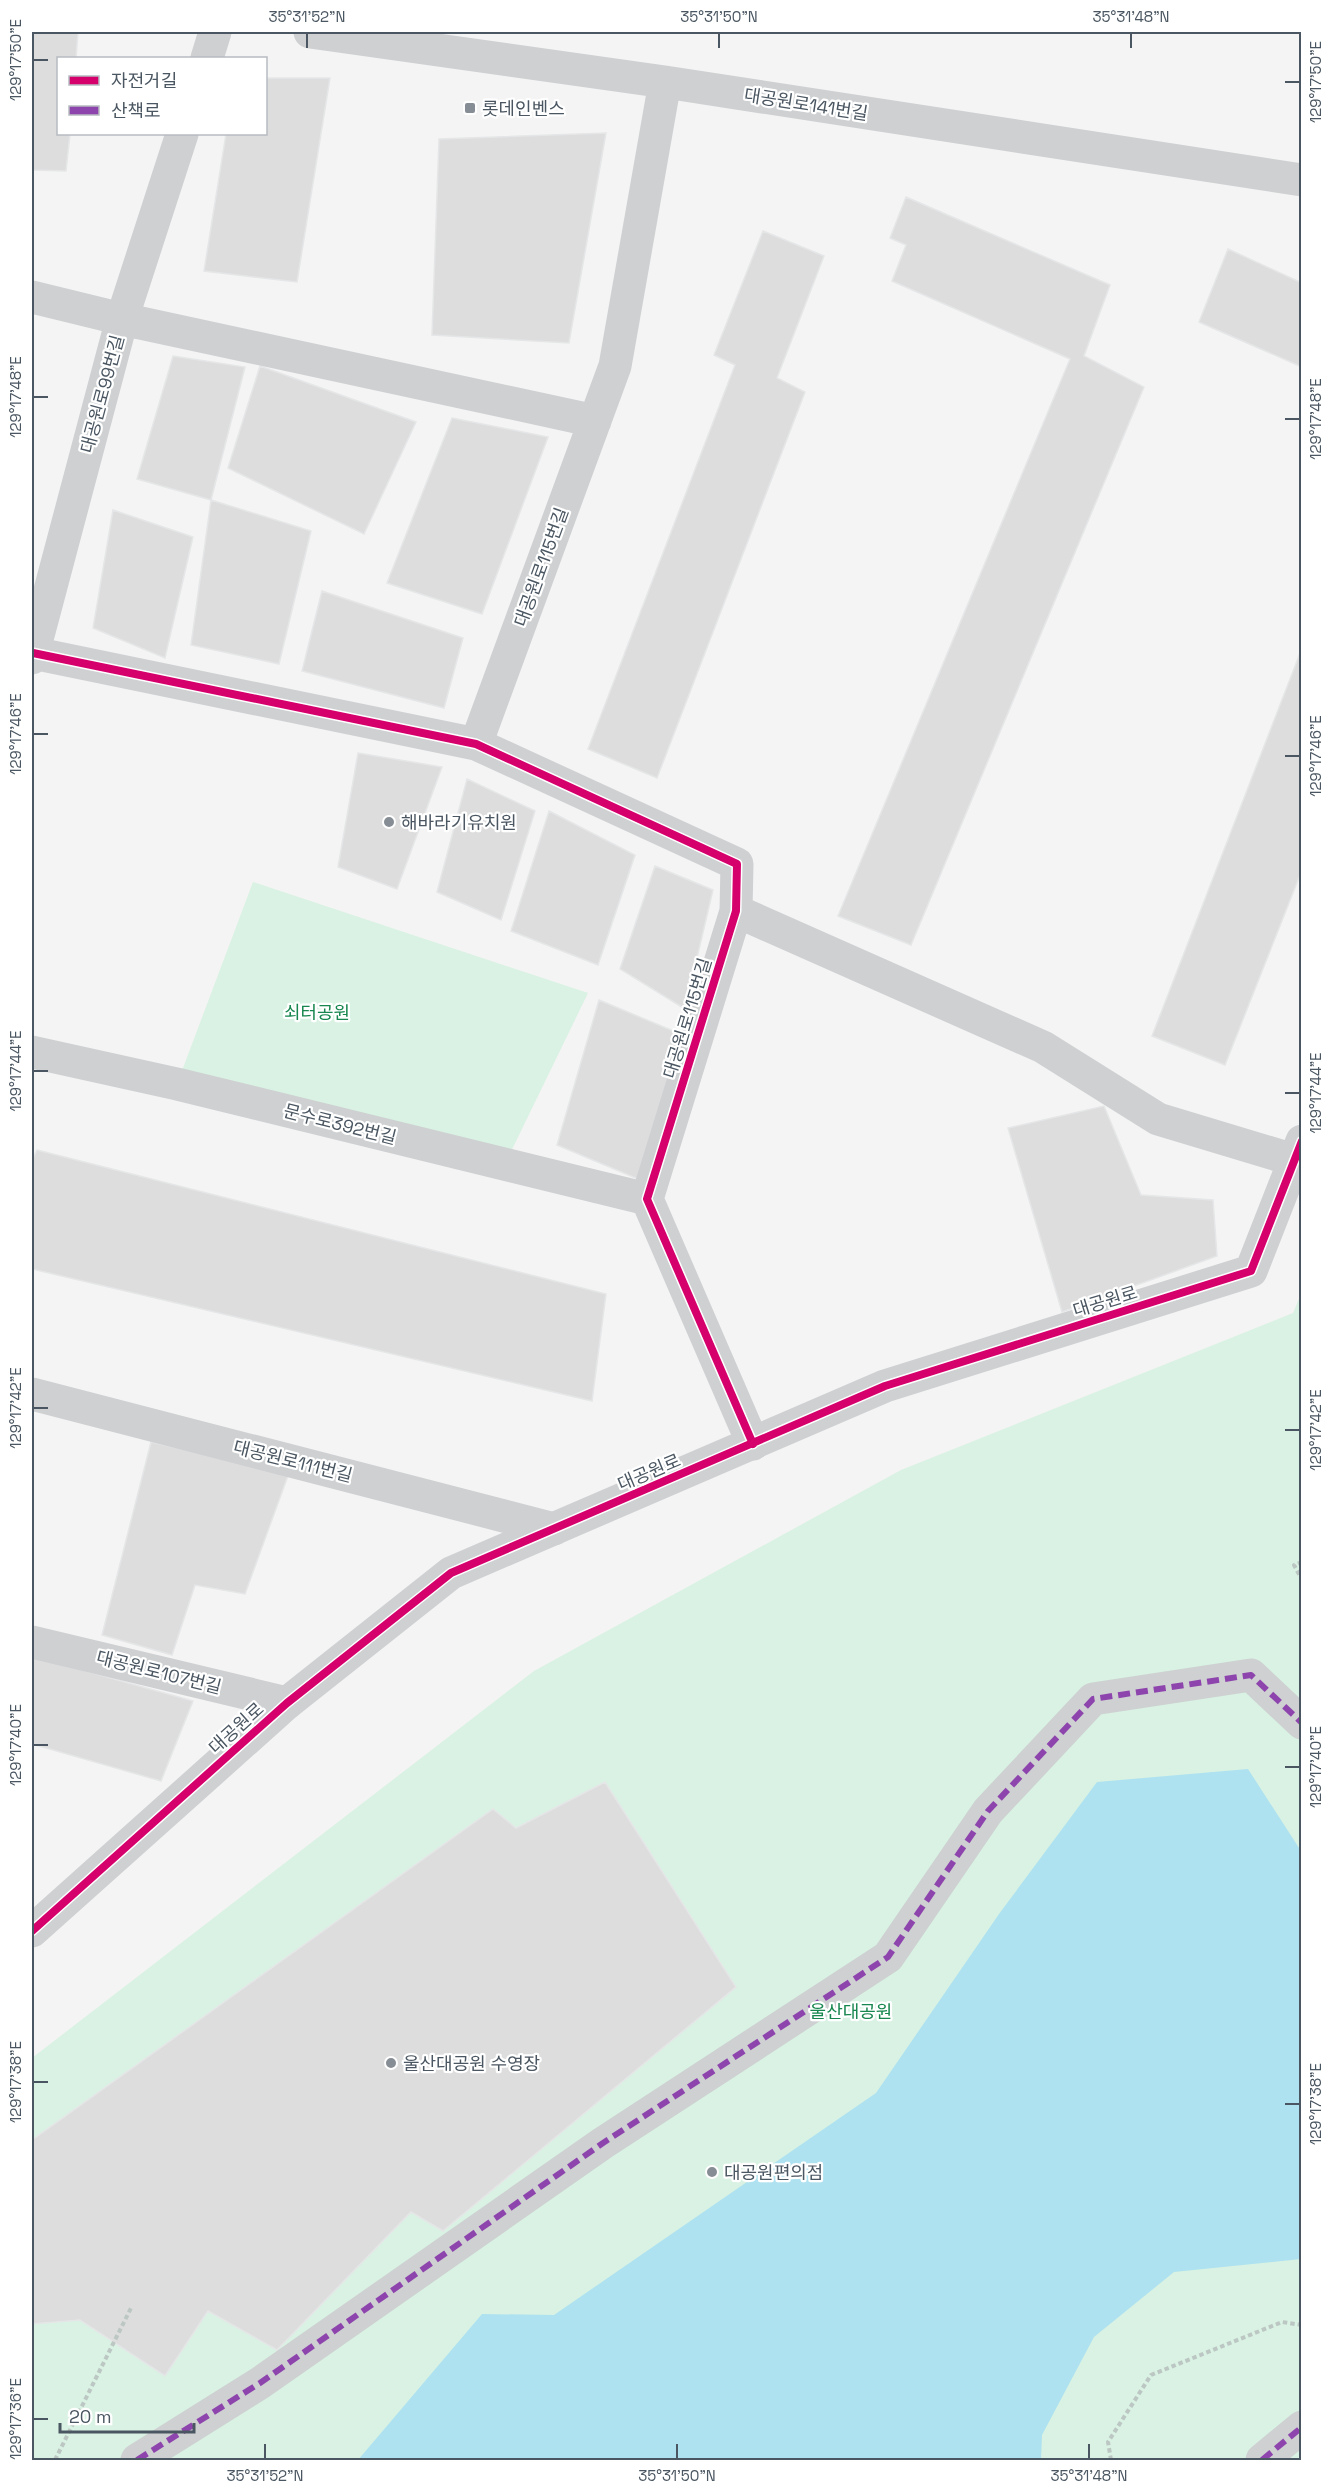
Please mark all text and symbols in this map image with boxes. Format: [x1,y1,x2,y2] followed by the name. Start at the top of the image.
[269,7,345,26] text: 35°31'52"N
[680,7,758,26] text: 35°31'50"N
[1092,7,1170,26] text: 35°31'48"N
[6,19,25,101] text: 129°17'50"E
[1306,41,1325,123] text: 129°17'50"E
[57,57,267,135] legend
[111,69,177,92] text: 자전거길
[742,83,870,125] street label: 대공원로141번길
[482,97,565,120] place label: 롯데인벤스
[111,99,161,122] text: 산책로
[463,101,477,115] marker: 롯데인벤스
[75,332,129,456] street label: 대공원로99번길
[6,356,25,438] text: 129°17'48"E
[1306,378,1325,460] text: 129°17'48"E
[509,504,573,630] street label: 대공원로115번길
[6,693,25,775] text: 129°17'46"E
[1306,715,1325,797] text: 129°17'46"E
[401,811,517,834] place label: 해바라기유치원
[382,815,396,829] marker: 해바라기유치원
[658,955,716,1081] street label: 대공원로115번길
[284,1001,350,1024] park label: 쇠터공원
[6,1030,25,1112] text: 129°17'44"E
[1306,1052,1325,1134] text: 129°17'44"E
[281,1099,399,1149] street label: 문수로392번길
[1070,1280,1140,1322] street label: 대공원로
[6,1367,25,1449] text: 129°17'42"E
[1306,1389,1325,1471] text: 129°17'42"E
[231,1435,355,1487] street label: 대공원로111번길
[614,1448,684,1496] street label: 대공원로
[94,1645,224,1699] street label: 대공원로107번길
[204,1697,268,1759] street label: 대공원로
[6,1704,25,1786] text: 129°17'40"E
[1306,1726,1325,1808] text: 129°17'40"E
[810,2000,892,2023] park label: 울산대공원
[6,2041,25,2123] text: 129°17'38"E
[403,2052,540,2075] place label: 울산대공원 수영장
[384,2056,398,2070] marker: 울산대공원 수영장
[1306,2063,1325,2145] text: 129°17'38"E
[724,2161,823,2184] place label: 대공원편의점
[705,2165,719,2179] marker: 대공원편의점
[6,2378,25,2460] text: 129°17'36"E
[60,2396,194,2434] scale bar
[69,2405,112,2428] text: 20 m
[227,2466,303,2485] text: 35°31'52"N
[638,2466,716,2485] text: 35°31'50"N
[1050,2466,1128,2485] text: 35°31'48"N

